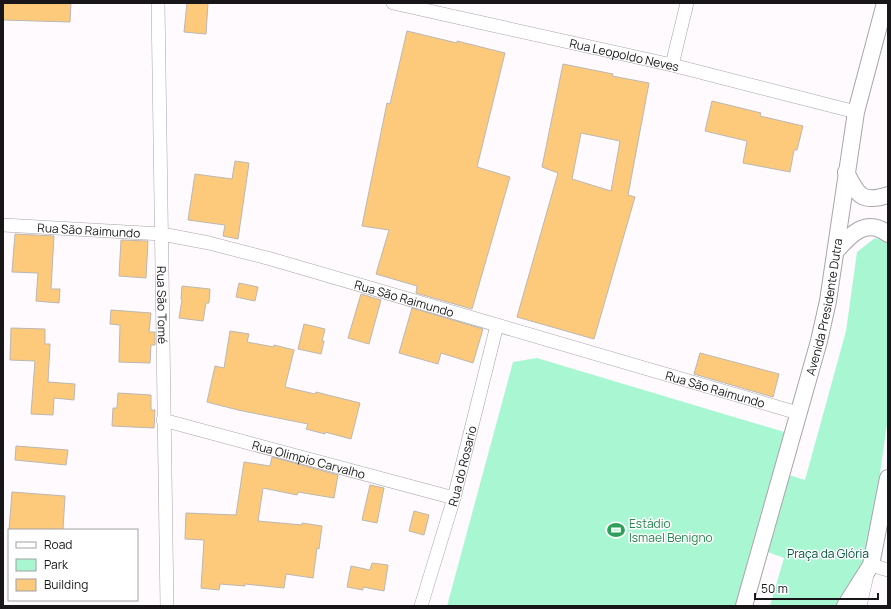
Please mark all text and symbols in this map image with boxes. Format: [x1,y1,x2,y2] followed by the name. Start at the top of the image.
[568,34,681,75] street label: Rua Leopoldo Neves
[37,218,141,241] street label: Rua São Raimundo
[801,237,846,377] street label: Avenida Presidente Dutra
[153,266,172,344] street label: Rua São Tomé
[352,275,456,321] street label: Rua São Raimundo
[663,366,767,411] street label: Rua São Raimundo
[444,424,480,508] street label: Rua do Rosario
[250,436,367,482] street label: Rua Olimpio Carvalho
[629,515,713,546] place label: Estádio Ismael Benigno
[606,520,626,540] sports icon: Estádio Ismael Benigno
[8,529,138,601] legend
[44,536,72,553] text: Road
[787,545,869,562] park label: Praça da Glória
[44,556,69,573] text: Park
[755,575,878,601] scale bar
[44,576,88,593] text: Building
[761,580,788,597] text: 50 m

